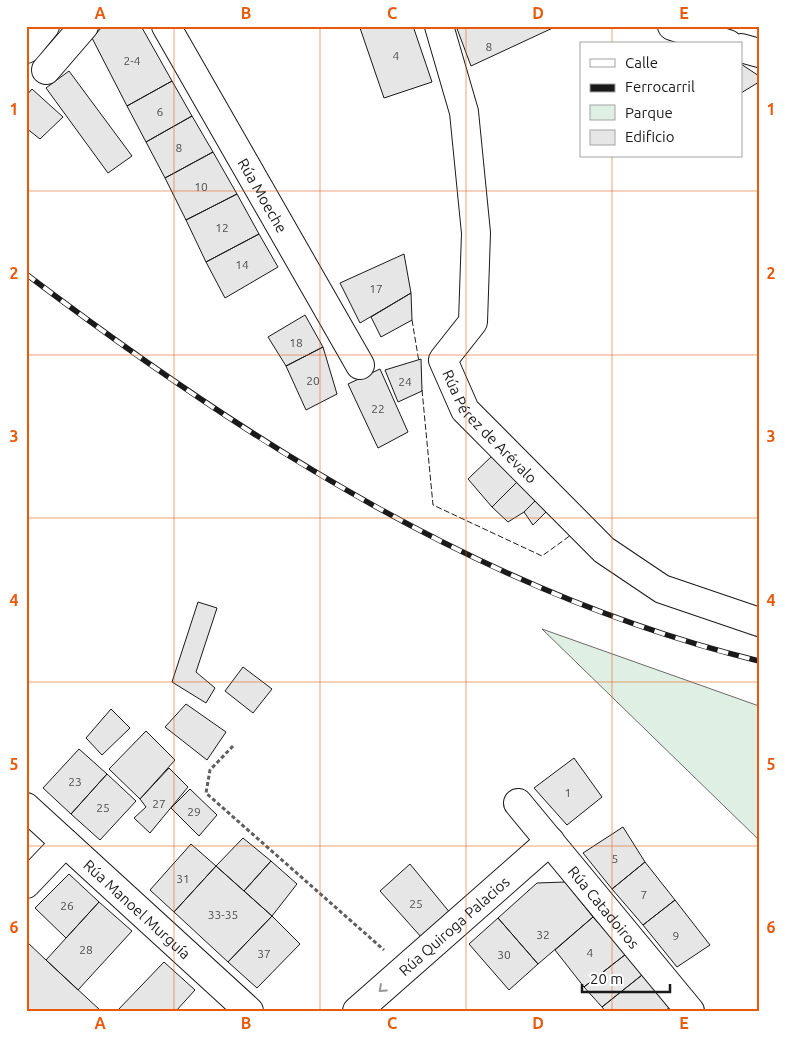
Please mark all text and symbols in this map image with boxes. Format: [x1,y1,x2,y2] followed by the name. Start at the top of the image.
[94,4,106,22] text: A
[241,4,251,22] text: B
[387,4,397,22] text: C
[532,4,544,22] text: D
[679,4,689,22] text: E
[486,40,493,53] house number: 8
[580,42,742,158] legend
[393,49,400,62] house number: 4
[123,54,141,67] house number: 2-4
[625,54,658,71] text: Calle
[625,78,695,95] text: Ferrocarril
[9,100,19,118] text: 1
[766,100,776,118] text: 1
[625,104,673,121] text: Parque
[157,105,164,118] house number: 6
[625,128,674,145] text: Edificio
[176,141,183,154] house number: 8
[235,155,291,236] street label: Rúa Moeche
[194,180,208,193] house number: 10
[215,221,229,234] house number: 12
[235,258,249,271] house number: 14
[9,264,19,282] text: 2
[766,264,776,282] text: 2
[369,282,383,295] house number: 17
[289,336,303,349] house number: 18
[440,367,541,486] street label: Rúa Pérez de Arévalo
[306,374,320,387] house number: 20
[398,375,412,388] house number: 24
[371,402,385,415] house number: 22
[9,427,19,445] text: 3
[766,427,776,445] text: 3
[9,591,19,609] text: 4
[766,591,776,609] text: 4
[9,755,19,773] text: 5
[766,755,776,773] text: 5
[68,775,82,788] house number: 23
[565,786,571,799] house number: 1
[152,797,166,810] house number: 27
[96,801,110,814] house number: 25
[187,805,201,818] house number: 29
[612,852,618,865] house number: 5
[80,856,194,962] street label: Rúa Manoel Murguía
[565,862,643,952] street label: Rúa Catadoiros
[176,872,190,885] house number: 31
[395,873,512,979] street label: Rúa Quiroga Palacios
[641,888,647,901] house number: 7
[409,897,423,910] house number: 25
[60,899,74,912] house number: 26
[208,908,238,921] house number: 33-35
[9,918,19,936] text: 6
[766,918,776,936] text: 6
[536,928,550,941] house number: 32
[673,929,679,942] house number: 9
[79,943,93,956] house number: 28
[587,946,594,959] house number: 4
[257,947,271,960] house number: 37
[497,948,511,961] house number: 30
[582,962,670,994] scale bar
[590,970,623,987] text: 20 m
[378,983,387,992] one-way arrow
[94,1014,106,1032] text: A
[241,1014,251,1032] text: B
[387,1014,397,1032] text: C
[532,1014,544,1032] text: D
[679,1014,689,1032] text: E

